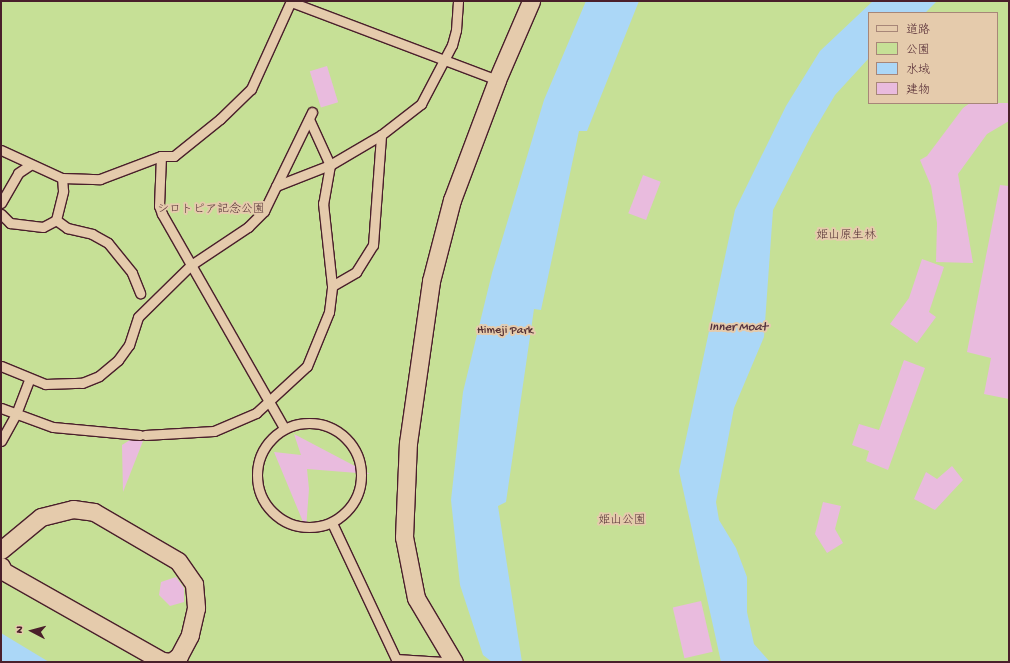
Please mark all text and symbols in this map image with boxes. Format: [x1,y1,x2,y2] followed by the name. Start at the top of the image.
[868,12,998,104] legend
[906,24,930,38] text: 道路
[906,44,930,58] text: 公園
[906,64,930,78] text: 水域
[906,84,930,98] text: 建物
[157,204,265,218] park label: シロトピア記念公園
[816,230,876,244] park label: 姫山原生林
[709,320,767,336] water label: Inner Moat
[477,325,533,339] park label: Himeji Park
[598,515,646,529] park label: 姫山公園
[12,611,52,651] north arrow
[14,626,26,634] text: N

